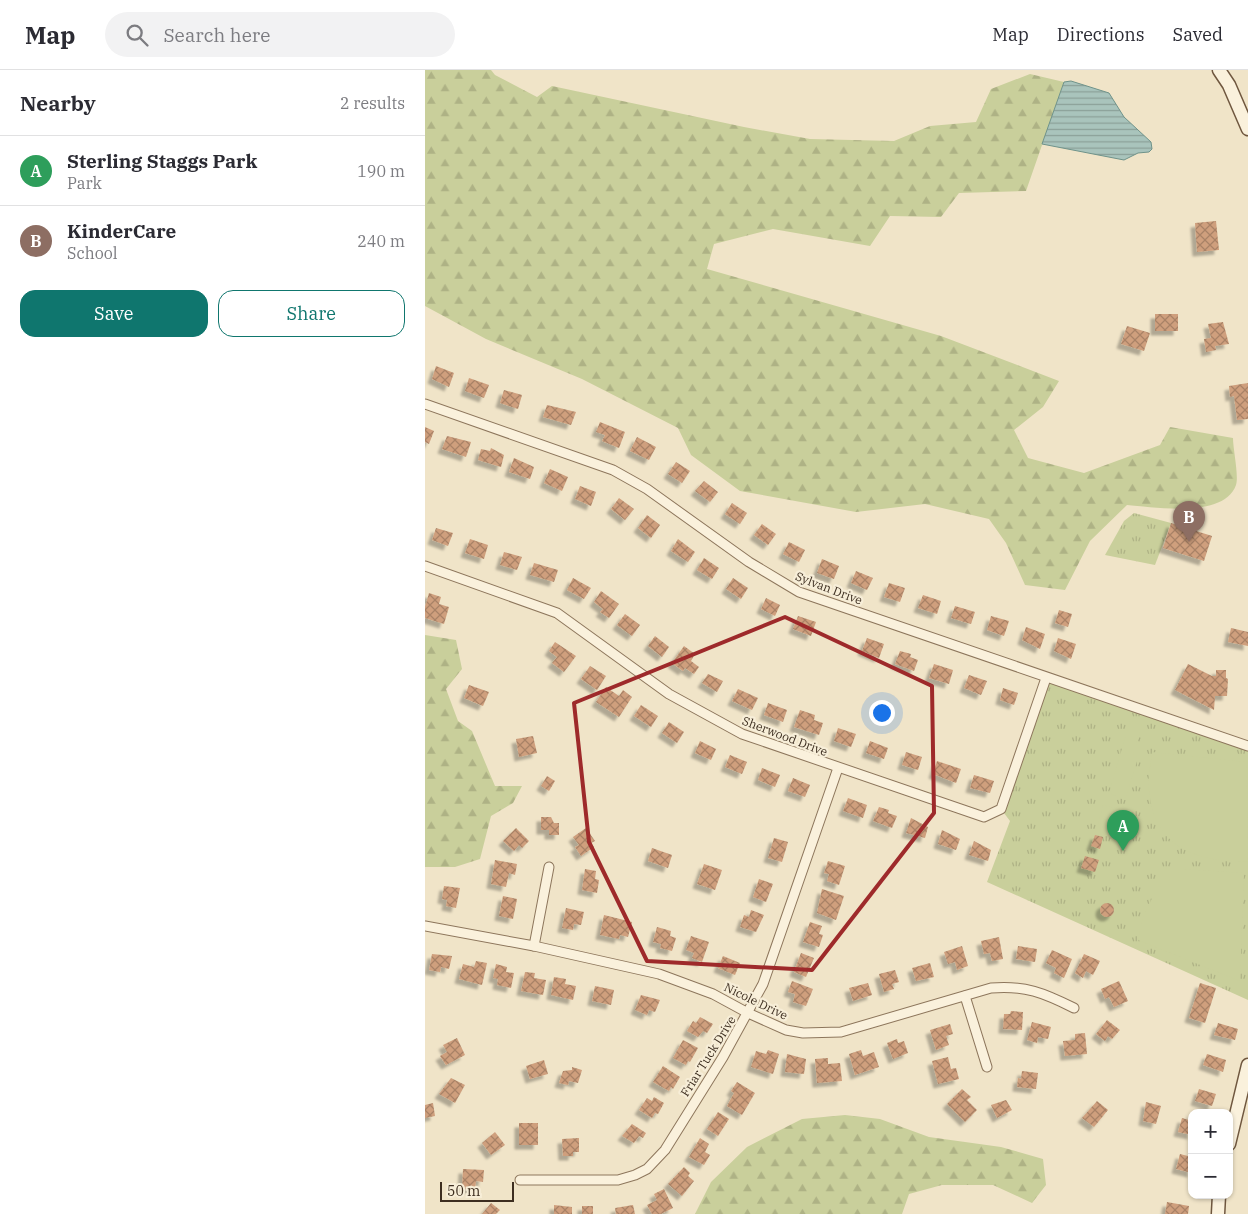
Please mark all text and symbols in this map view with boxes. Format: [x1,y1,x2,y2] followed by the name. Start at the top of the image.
[105,12,455,57] search box
[25,19,75,51] text: Map
[123,21,151,49] icon: search
[163,23,270,47] text: Search here
[992,23,1029,46] text: Map
[1057,23,1145,46] text: Directions
[1173,23,1223,46] text: Saved
[20,89,96,117] text: Nearby
[340,93,405,113] text: 2 results
[67,149,257,173] text: Sterling Staggs Park
[30,161,42,181] text: A
[357,161,405,181] text: 190 m
[67,173,102,193] text: Park
[67,219,176,243] text: KinderCare
[30,231,42,251] text: B
[357,231,405,251] text: 240 m
[67,243,118,263] text: School
[20,290,208,337] button: Save
[218,290,405,337] button: Share
[1173,501,1205,542] pin: B
[793,568,865,608] street label: Sylvan Drive
[869,700,895,726] your location
[740,713,830,759] street label: Sherwood Drive
[1107,810,1139,851] pin: A
[722,979,790,1023] street label: Nicole Drive
[677,1013,739,1099] street label: Friar Tuck Drive
[1188,1109,1233,1199] map controls
[1188,1109,1233,1154] button: +
[1188,1154,1233,1199] button: −
[440,1179,514,1202] scale bar
[447,1182,480,1200] text: 50 m

